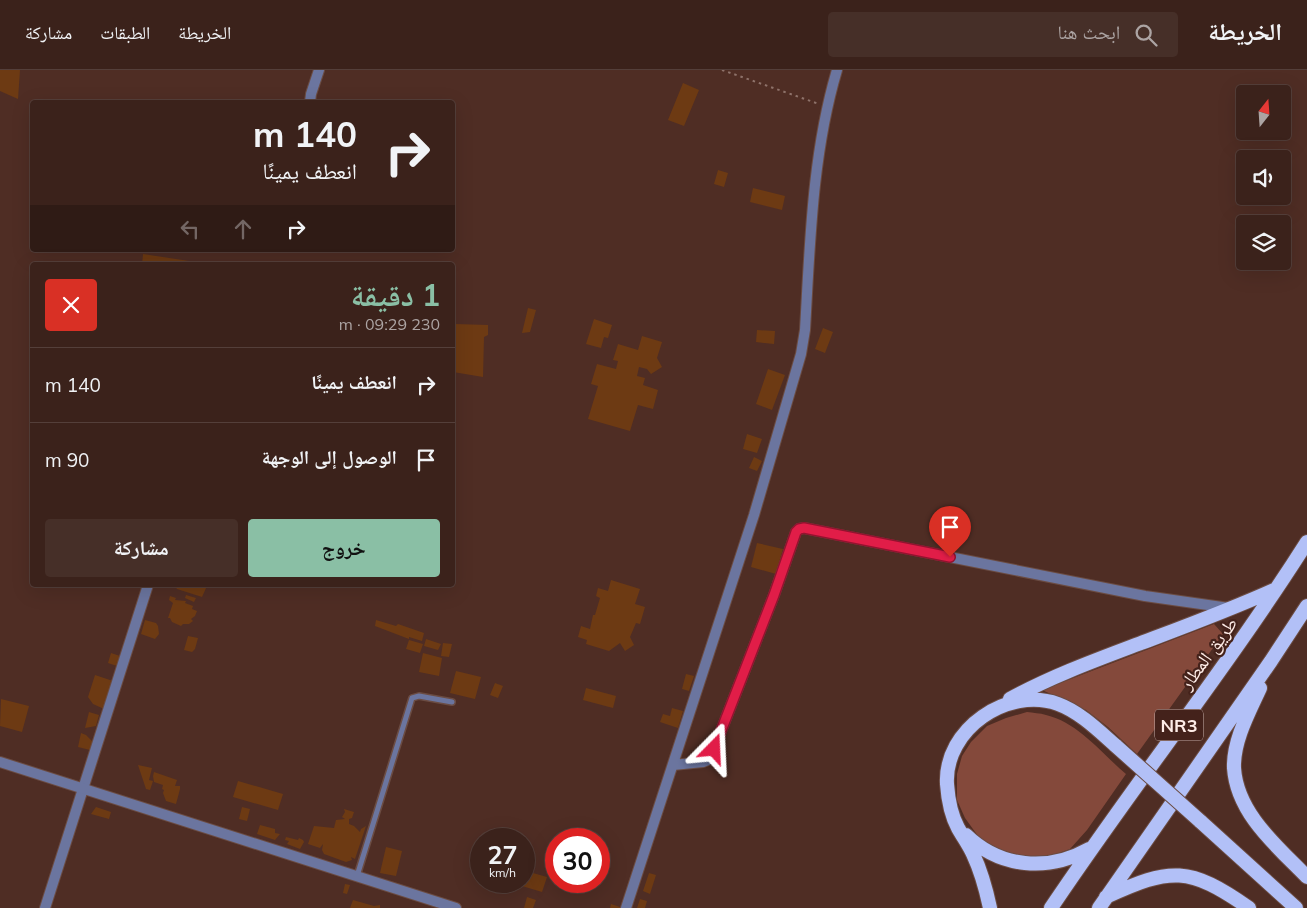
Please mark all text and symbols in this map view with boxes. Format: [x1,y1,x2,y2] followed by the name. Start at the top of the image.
[828,12,1178,57] search box
[1208,16,1282,46] text: الخريطة
[1057,20,1120,44] text: ابحث هنا
[25,21,72,44] text: مشاركة
[100,21,150,44] text: الطبقات
[178,21,231,44] text: الخريطة
[1132,21,1160,49] icon: search
[1236,85,1291,140] north arrow
[1236,85,1291,270] map controls
[253,112,357,156] text: 140 m
[375,120,440,185] icon: right
[1236,150,1291,205] button: sound
[263,157,357,185] text: انعطف يمينًا
[176,215,204,243] icon: left
[229,215,257,243] icon: ahead
[282,215,310,243] icon: right
[1236,215,1291,270] button: layers
[351,276,440,314] text: 1 دقيقة
[45,279,97,331] button: close
[339,314,440,334] text: 230 m · 09:29
[311,370,397,394] text: انعطف يمينًا
[412,371,440,399] icon: right
[45,373,101,397] text: 140 m
[262,445,397,469] text: الوصول إلى الوجهة
[412,446,440,474] icon: arrive
[45,448,89,472] text: 90 m
[929,506,971,557] pin
[936,513,964,541] icon: arrive
[45,519,238,577] button: مشاركة
[248,519,440,577] button: خروج
[1173,612,1243,695] street label: طريق المطار
[1155,710,1203,740] road number: NR3
[687,722,739,774] position arrow
[545,828,610,893] speed limit sign: 30
[487,839,518,870] text: 27
[489,865,516,880] text: km/h

